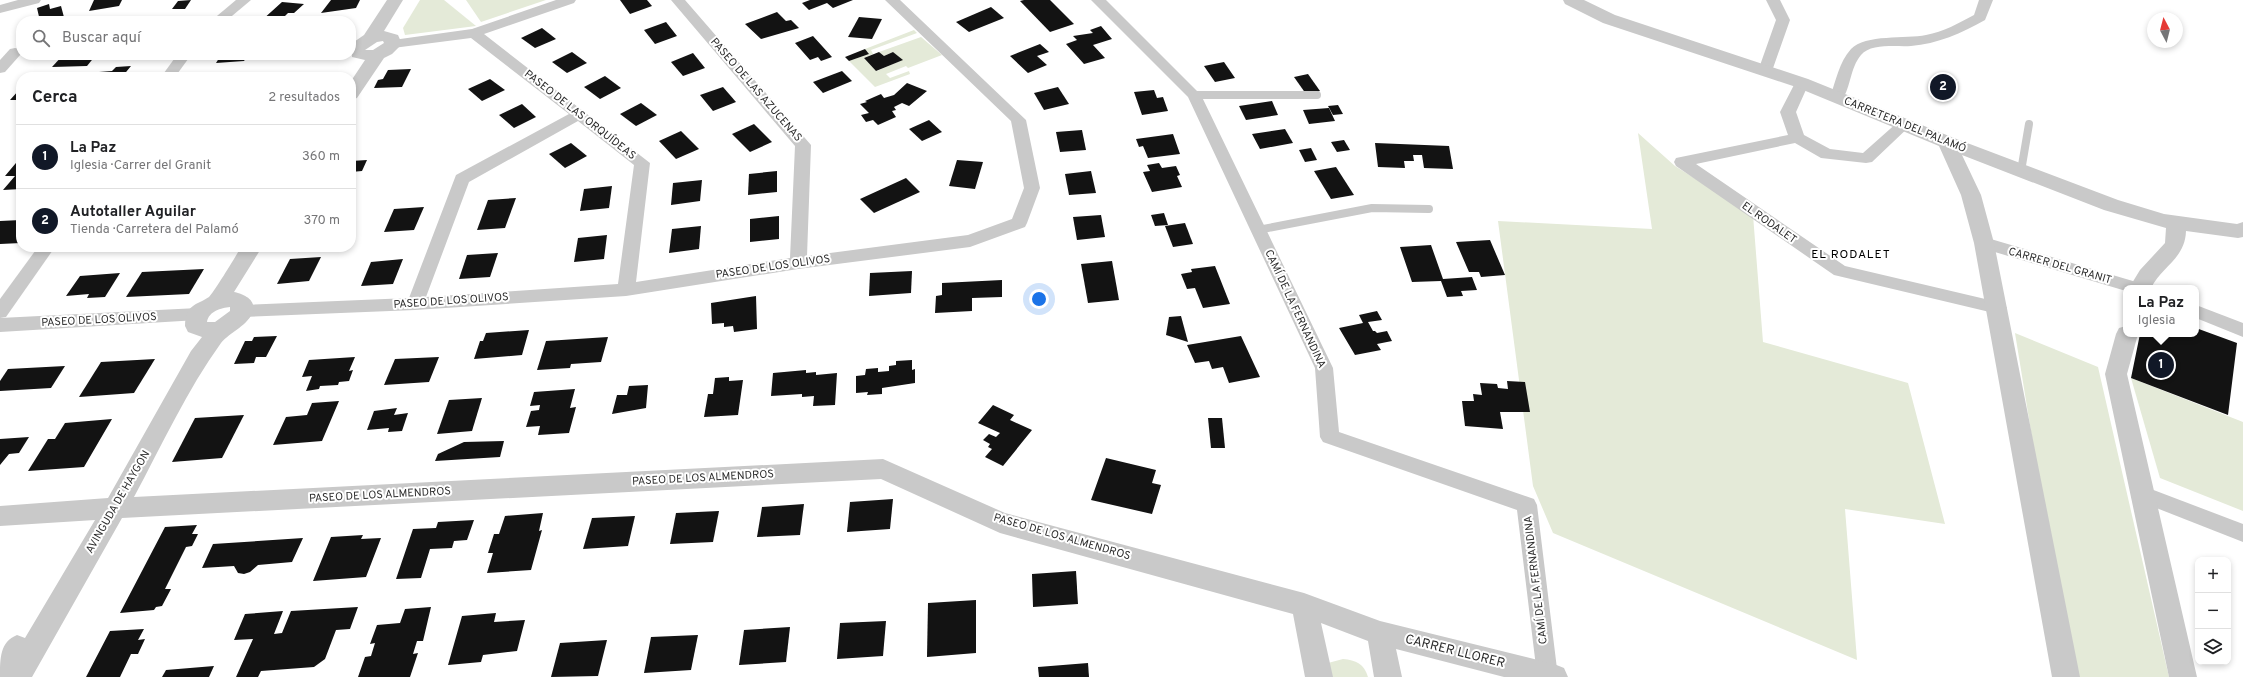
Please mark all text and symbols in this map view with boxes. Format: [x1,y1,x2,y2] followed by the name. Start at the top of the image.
[2147,12,2183,48] north arrow
[16,16,356,60] search box
[30,27,52,49] icon: search
[62,29,141,48] text: Buscar aquí
[707,35,805,145] street label: PASEO DE LAS AZUCENAS
[521,66,639,163] street label: PASEO DE LAS ORQUÍDEAS
[1930,72,1956,102] pin: 2
[32,87,78,109] text: Cerca
[268,90,340,106] text: 2 resultados
[1842,93,1969,156] street label: CARRETERA DEL PALAMÓ
[70,139,116,158] text: La Paz
[42,149,48,165] text: 1
[302,149,340,165] text: 360 m
[70,158,211,174] text: Iglesia · Carrer del Granit
[1739,199,1799,247] street label: EL RODALET
[70,203,196,222] text: Autotaller Aguilar
[41,213,49,229] text: 2
[303,213,340,229] text: 370 m
[70,222,239,238] text: Tienda · Carretera del Palamó
[2007,245,2113,287] street label: CARRER DEL GRANIT
[1261,247,1330,371] street label: CAMÍ DE LA FERNANDINA
[1811,247,1891,263] district label: EL RODALET
[715,252,831,282] street label: PASEO DE LOS OLIVOS
[2123,285,2199,337] popup
[1029,289,1049,309] your location
[393,290,509,312] street label: PASEO DE LOS OLIVOS
[2138,294,2184,313] text: La Paz
[41,310,157,330] street label: PASEO DE LOS OLIVOS
[2138,313,2175,329] text: Iglesia
[2148,350,2174,380] pin: 1
[83,448,153,556] street label: AVINGUDA DE HAYGON
[632,467,774,489] street label: PASEO DE LOS ALMENDROS
[309,484,451,506] street label: PASEO DE LOS ALMENDROS
[992,511,1132,563] street label: PASEO DE LOS ALMENDROS
[1520,515,1551,645] street label: CAMÍ DE LA FERNANDINA
[2195,557,2231,665] map controls
[2195,557,2231,593] button: +
[2195,593,2231,629] button: −
[2195,629,2231,665] button: layers
[1403,632,1507,672] street label: CARRER LLORER

